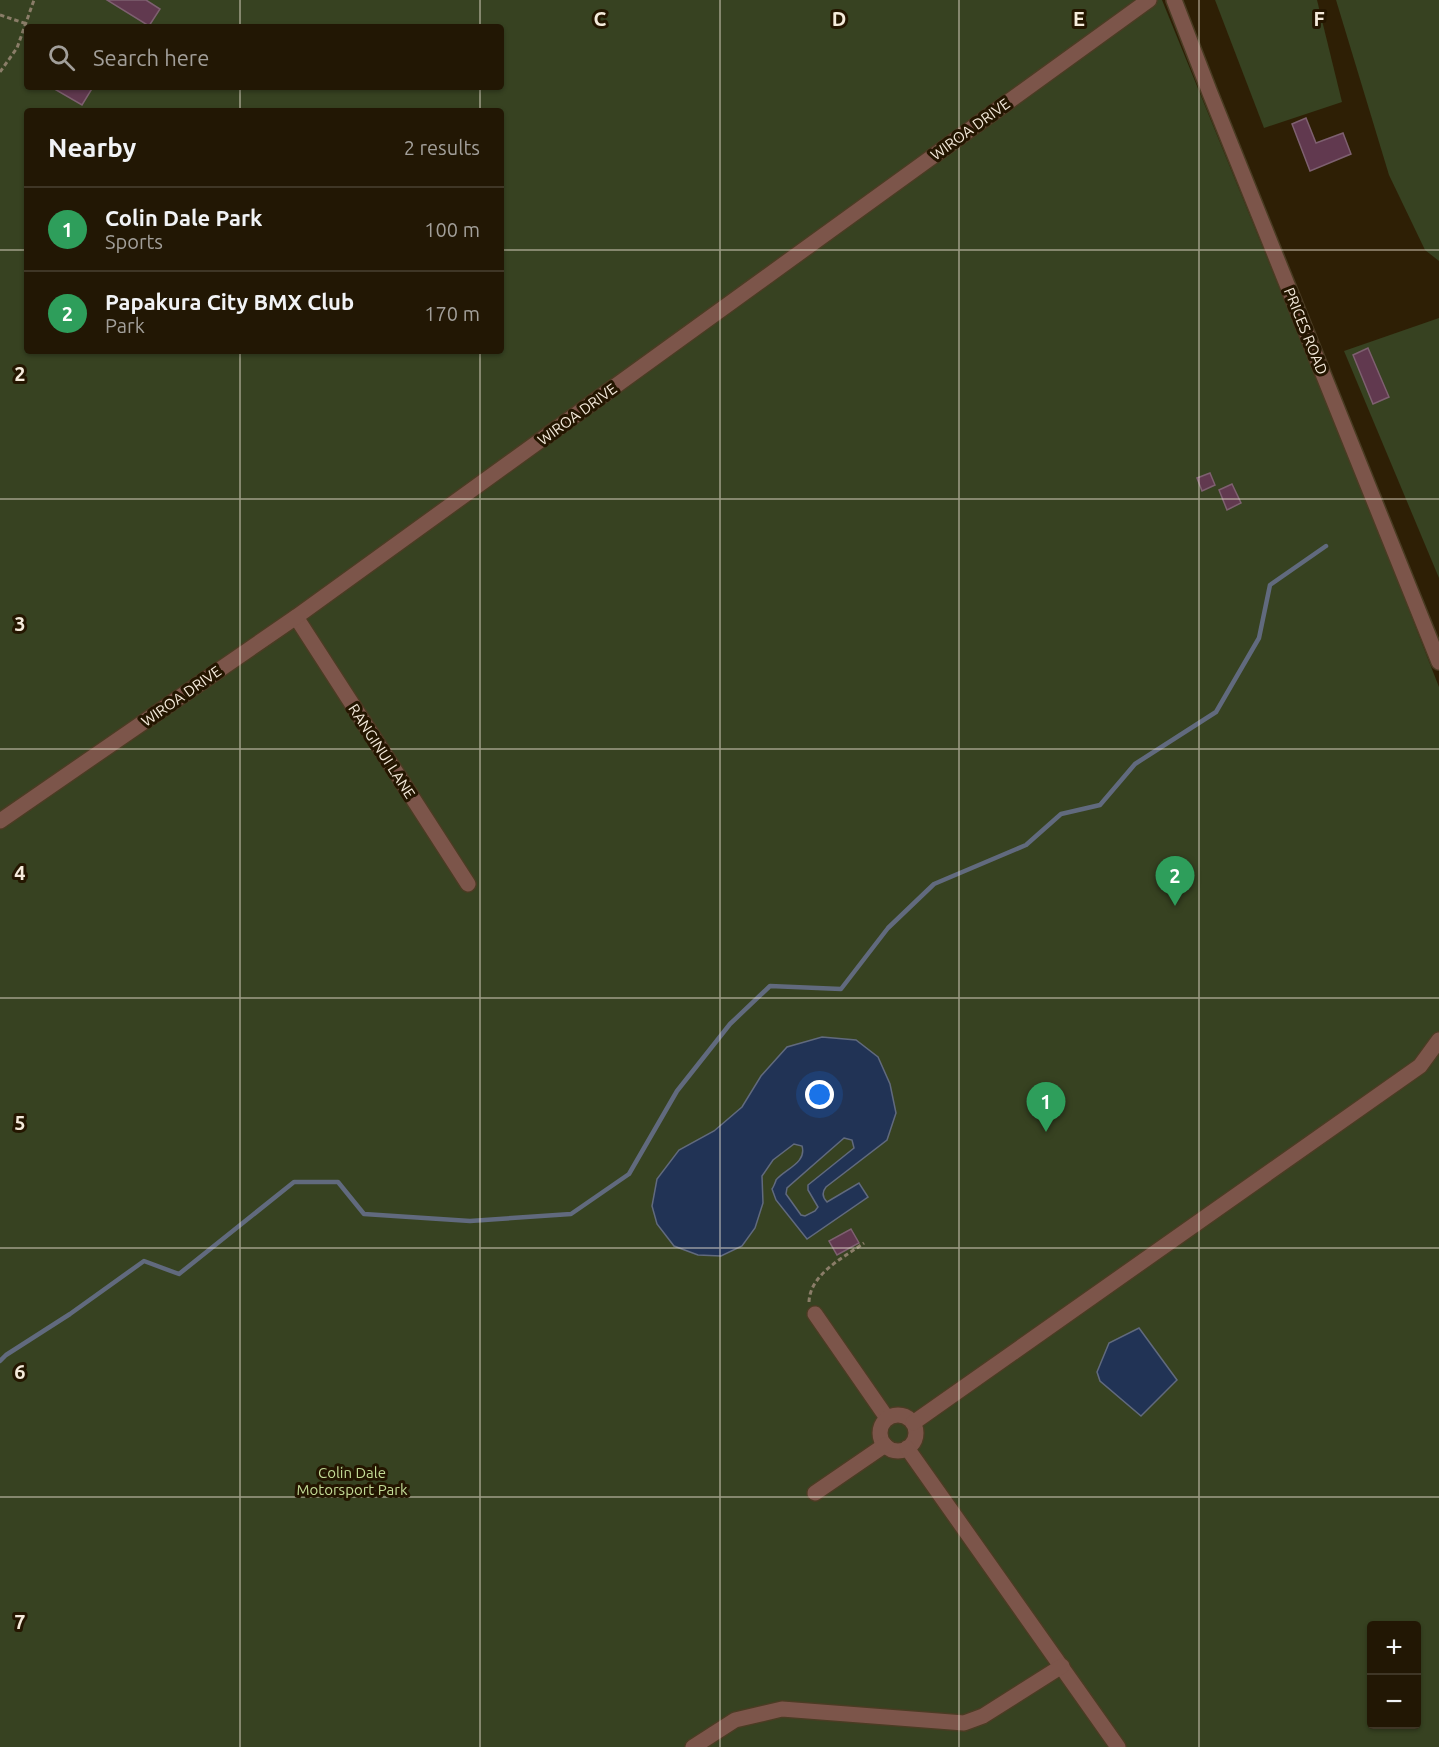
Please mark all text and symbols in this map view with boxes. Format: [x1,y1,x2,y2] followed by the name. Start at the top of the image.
[594,7,607,30] text: C
[832,7,846,30] text: D
[1073,7,1085,30] text: E
[1313,7,1325,30] text: F
[24,24,504,90] search box
[45,41,78,74] icon: search
[93,45,209,70] text: Search here
[927,95,1013,163] street label: WIROA DRIVE
[48,133,136,162] text: Nearby
[404,136,480,159] text: 2 results
[105,205,262,230] text: Colin Dale Park
[62,218,73,241] text: 1
[424,218,480,241] text: 100 m
[105,230,163,253] text: Sports
[1281,285,1331,377] street label: PRICES ROAD
[105,289,354,314] text: Papakura City BMX Club
[62,302,73,325] text: 2
[424,302,480,325] text: 170 m
[105,314,145,337] text: Park
[14,362,26,385] text: 2
[534,380,620,448] street label: WIROA DRIVE
[14,612,26,635] text: 3
[138,662,224,730] street label: WIROA DRIVE
[345,701,419,801] street label: RANGINUI LANE
[1156,856,1194,906] pin: 2
[14,861,26,884] text: 4
[805,1080,834,1109] your location
[1026,1082,1066,1132] pin: 1
[14,1111,26,1134] text: 5
[14,1360,26,1383] text: 6
[296,1464,408,1498] park label: Colin Dale Motorsport Park
[14,1610,26,1633] text: 7
[1367,1621,1421,1729] map controls
[1367,1621,1421,1675] button: +
[1367,1675,1421,1729] button: −

